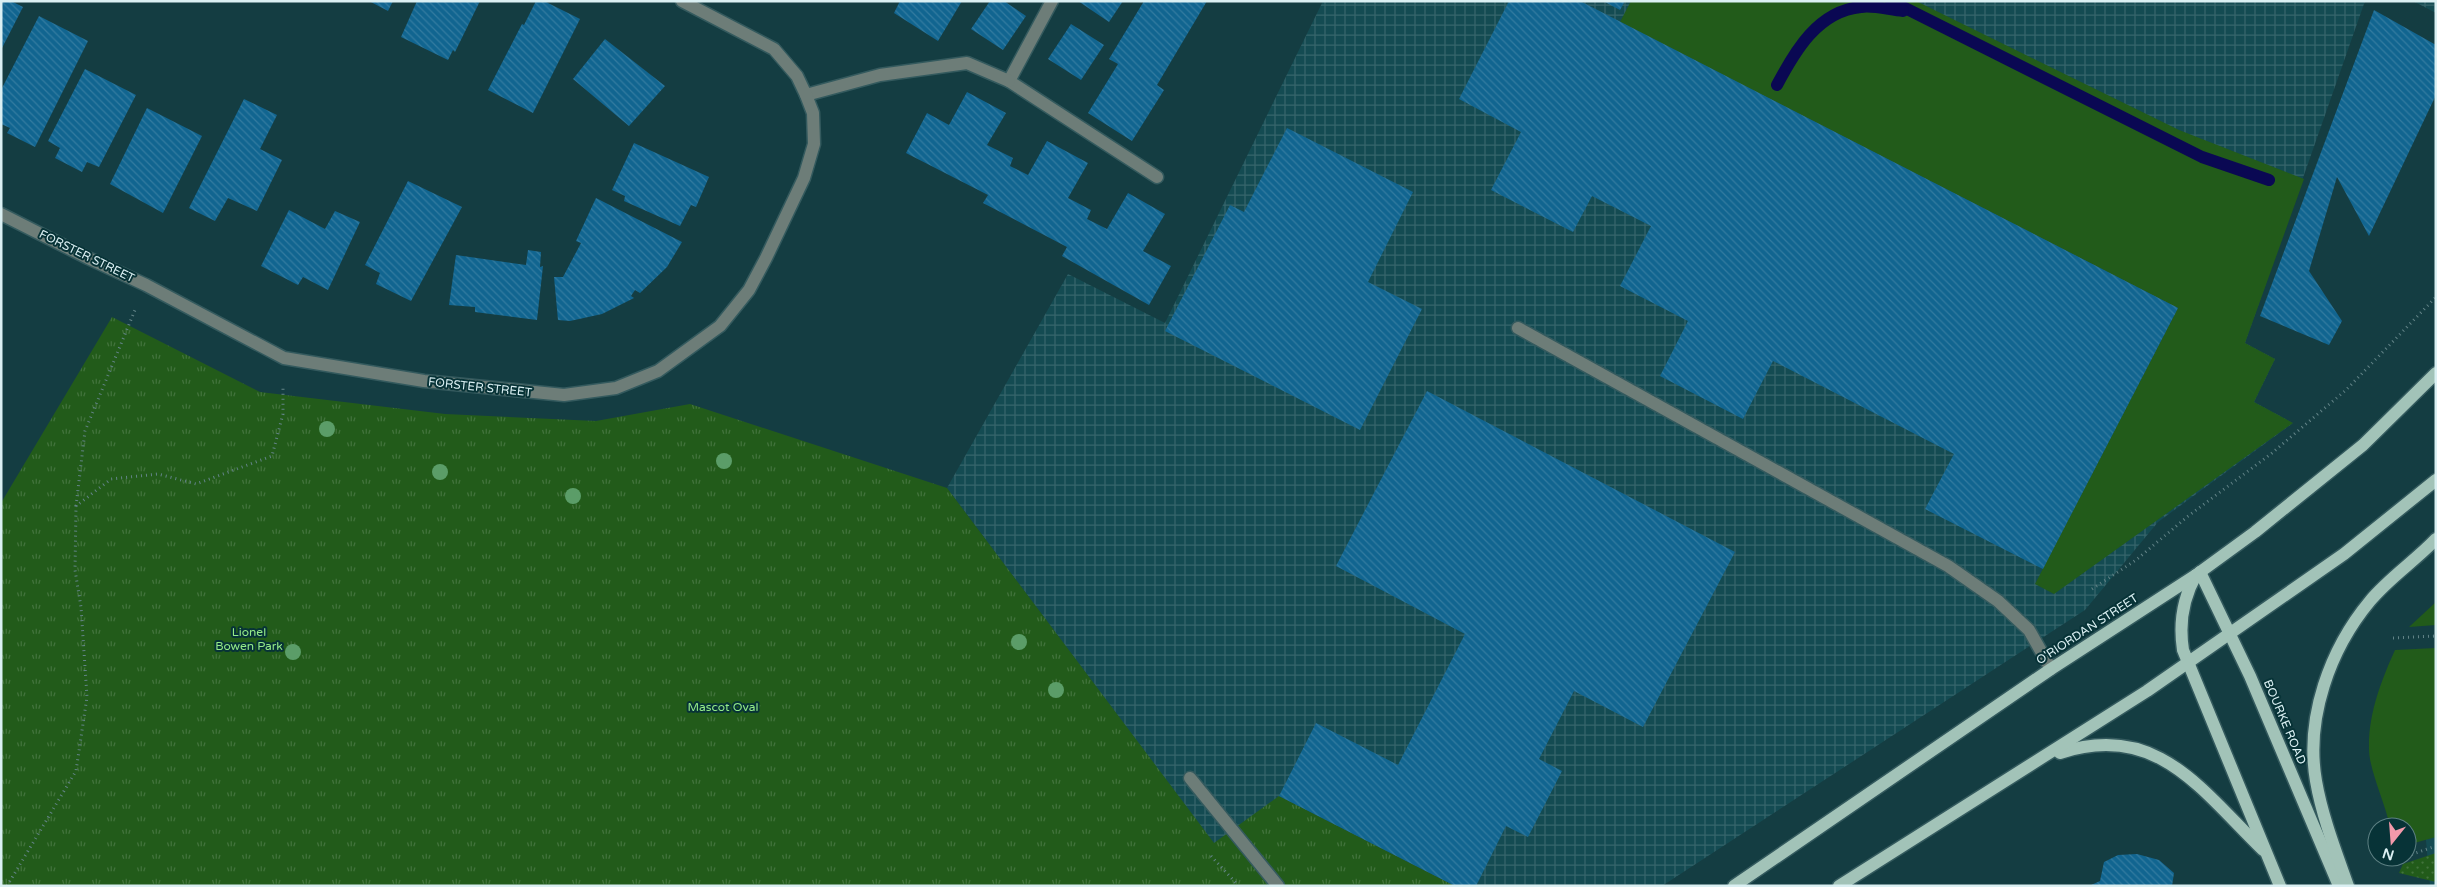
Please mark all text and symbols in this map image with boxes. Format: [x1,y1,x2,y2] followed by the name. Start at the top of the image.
[37,227,138,285] street label: FORSTER STREET
[427,375,533,399] street label: FORSTER STREET
[2033,590,2141,667] street label: O'RIORDAN STREET
[215,625,283,653] park label: Lionel Bowen Park
[2261,678,2309,766] street label: BOURKE ROAD
[687,700,759,714] park label: Mascot Oval
[2367,817,2417,867] north arrow
[2380,844,2396,864] text: N

